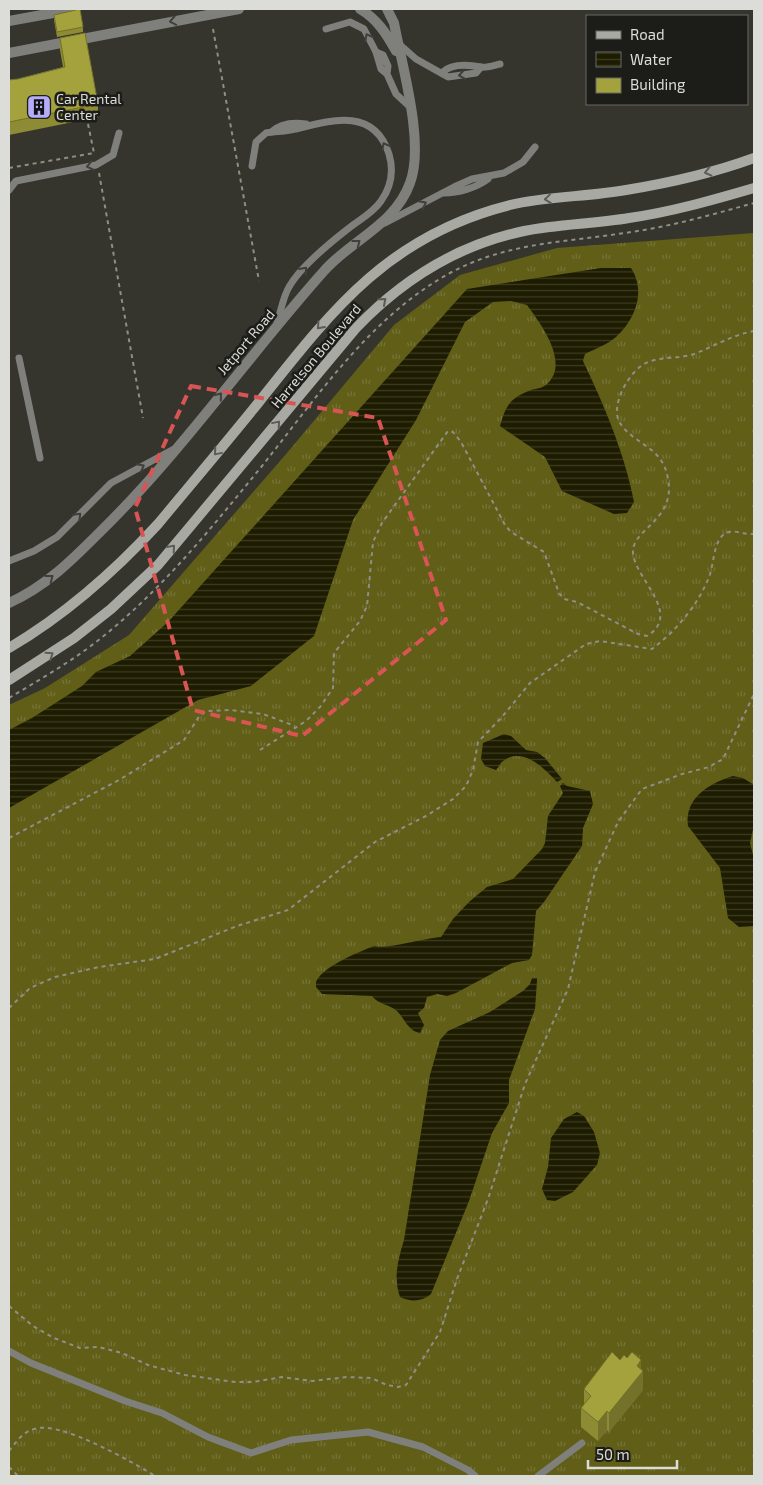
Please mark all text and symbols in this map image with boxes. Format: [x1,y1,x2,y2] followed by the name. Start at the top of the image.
[169,15,178,26] one-way arrow
[586,15,748,105] legend
[630,25,665,43] text: Road
[364,34,374,43] one-way arrow
[630,50,672,68] text: Water
[458,69,467,79] one-way arrow
[630,75,686,93] text: Building
[56,90,122,123] place label: Car Rental Center
[26,94,52,120] building icon: Car Rental Center
[381,142,391,151] one-way arrow
[85,160,94,171] one-way arrow
[703,166,712,177] one-way arrow
[543,193,551,204] one-way arrow
[418,200,427,210] one-way arrow
[351,241,360,249] one-way arrow
[298,266,307,275] one-way arrow
[378,298,387,307] one-way arrow
[267,300,364,411] street label: Harrelson Boulevard
[213,306,278,378] street label: Jetport Road
[317,321,326,330] one-way arrow
[214,392,223,401] one-way arrow
[271,420,280,429] one-way arrow
[215,446,223,455] one-way arrow
[136,463,145,473] one-way arrow
[72,512,81,521] one-way arrow
[167,545,175,554] one-way arrow
[44,576,53,584] one-way arrow
[45,651,54,661] one-way arrow
[588,1438,677,1470] scale bar
[596,1445,630,1463] text: 50 m

